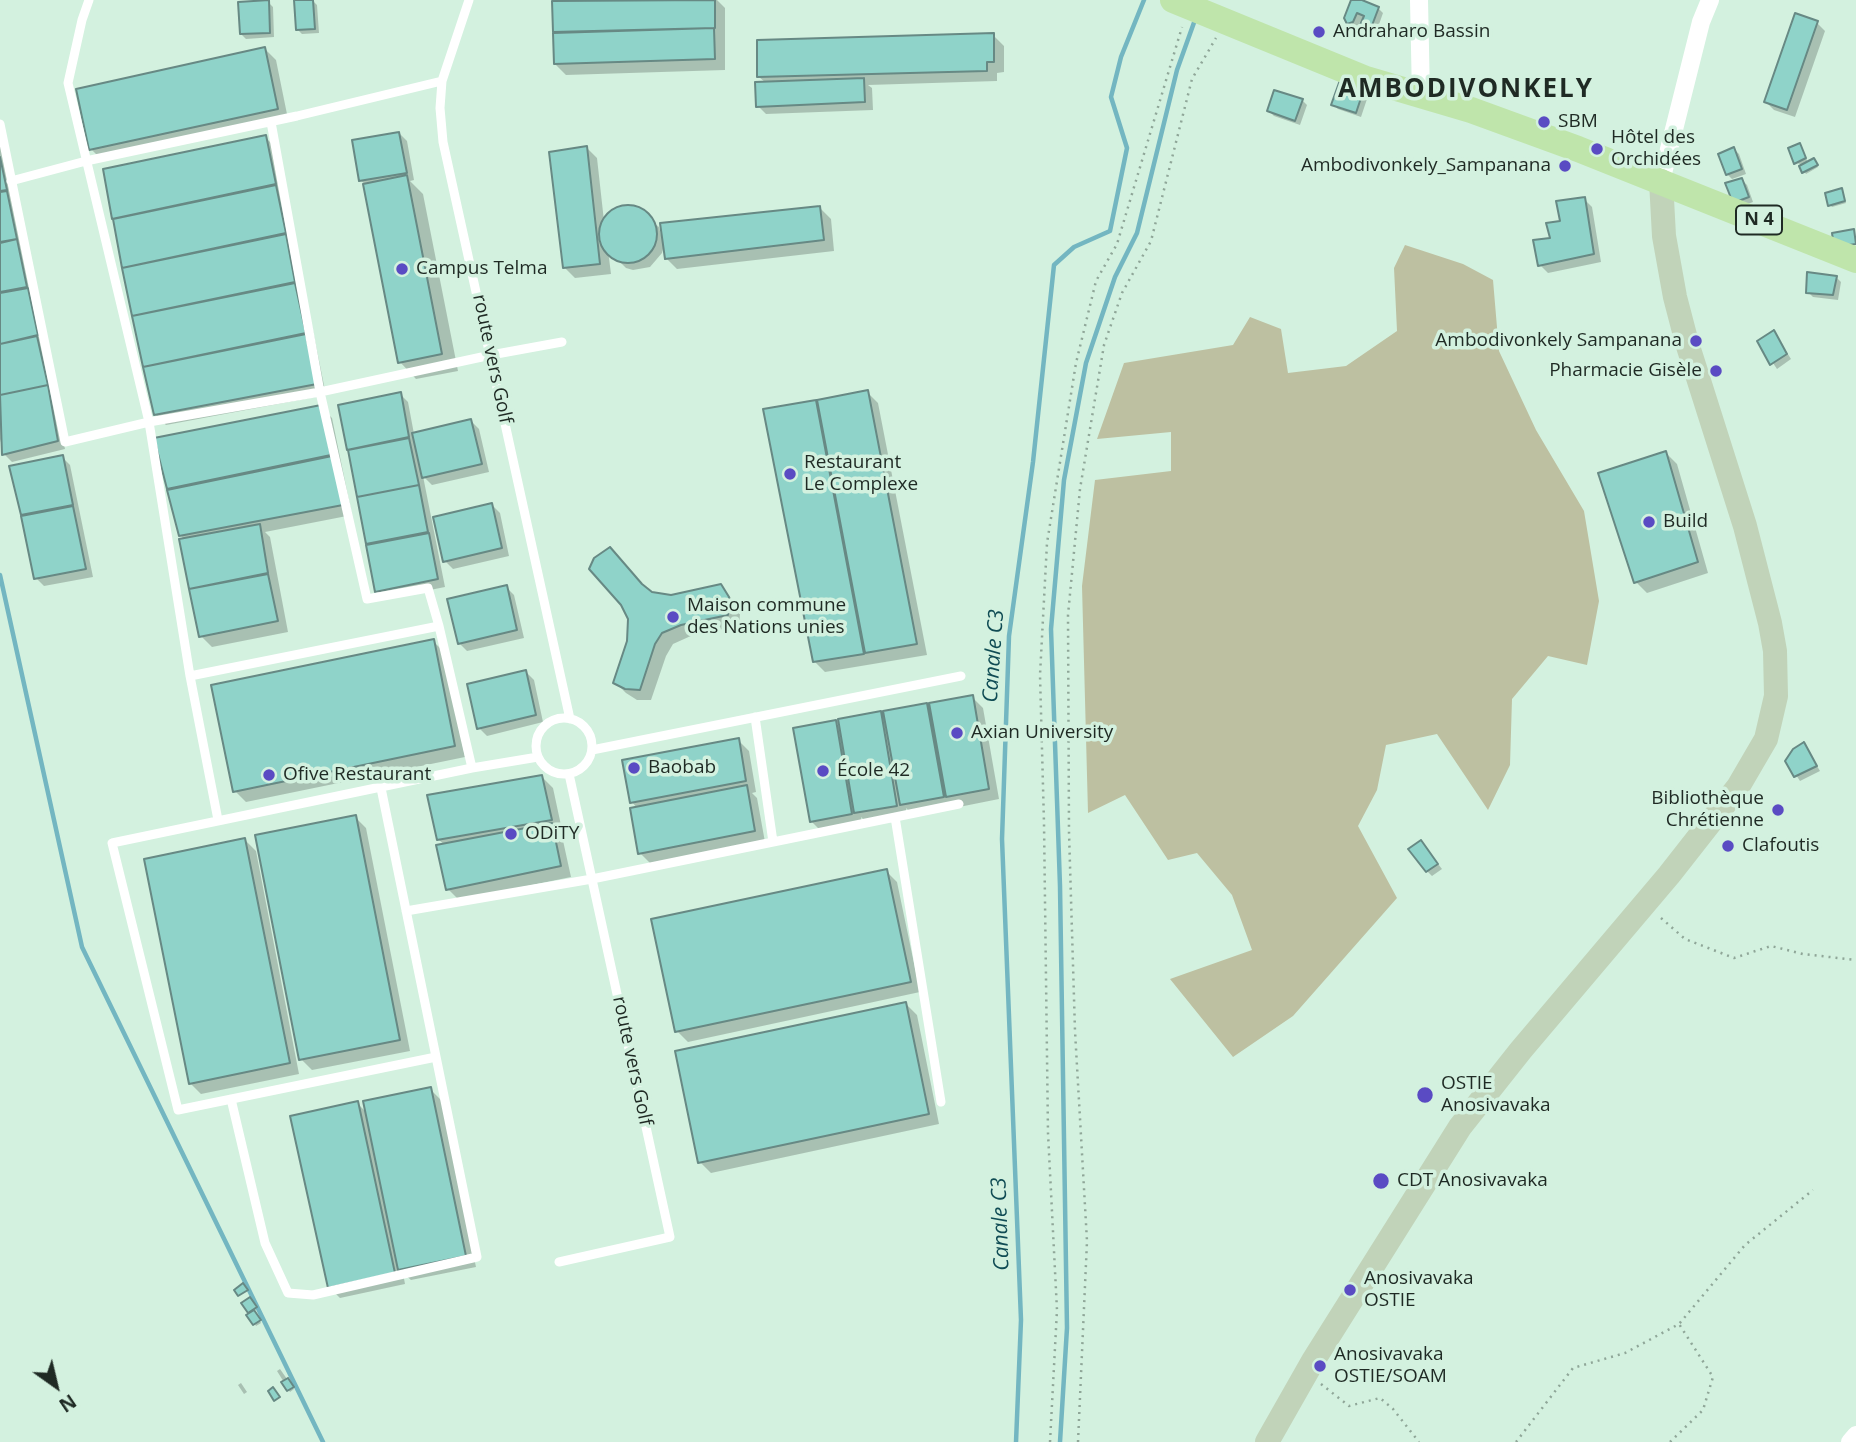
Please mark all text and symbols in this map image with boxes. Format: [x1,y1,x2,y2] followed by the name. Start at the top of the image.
[1333,21,1490,43] place label: Andraharo Bassin
[1311,24,1327,40] marker: Andraharo Bassin
[1340,74,1592,106] district label: AMBODIVONKELY
[1558,111,1598,133] place label: SBM
[1536,114,1552,130] marker: SBM
[1611,127,1701,171] place label: Hôtel des Orchidées
[1589,141,1605,157] marker: Hôtel des Orchidées
[1301,155,1551,177] place label: Ambodivonkely_Sampanana
[1557,158,1573,174] marker: Ambodivonkely_Sampanana
[1736,205,1782,234] road number: N 4
[416,258,547,280] place label: Campus Telma
[394,261,410,277] marker: Campus Telma
[467,292,517,426] street label: route vers Golf
[1435,330,1682,352] place label: Ambodivonkely Sampanana
[1688,333,1704,349] marker: Ambodivonkely Sampanana
[1549,360,1702,382] place label: Pharmacie Gisèle
[1708,363,1724,379] marker: Pharmacie Gisèle
[804,452,918,496] place label: Restaurant Le Complexe
[782,466,798,482] marker: Restaurant Le Complexe
[1663,511,1708,533] place label: Build
[1641,514,1657,530] marker: Build
[687,595,846,639] place label: Maison commune des Nations unies
[665,609,681,625] marker: Maison commune des Nations unies
[978,609,1010,703] water label: Canale C3
[971,722,1113,744] place label: Axian University
[949,725,965,741] marker: Axian University
[648,757,716,779] place label: Baobab
[626,760,642,776] marker: Baobab
[837,760,910,782] place label: École 42
[815,763,831,779] marker: École 42
[283,764,431,786] place label: Ofive Restaurant
[261,767,277,783] marker: Ofive Restaurant
[1651,788,1764,832] place label: Bibliothèque Chrétienne
[1770,802,1786,818] marker: Bibliothèque Chrétienne
[525,823,579,845] place label: ODiTY
[503,826,519,842] marker: ODiTY
[1742,835,1819,857] place label: Clafoutis
[1720,838,1736,854] marker: Clafoutis
[607,994,657,1128] street label: route vers Golf
[1441,1073,1551,1117] place label: OSTIE Anosivavaka
[1415,1085,1435,1105] marker: OSTIE Anosivavaka
[1397,1170,1548,1192] place label: CDT Anosivavaka
[1371,1171,1391,1191] marker: CDT Anosivavaka
[987,1177,1015,1271] water label: Canale C3
[1364,1268,1474,1312] place label: Anosivavaka OSTIE
[1342,1282,1358,1298] marker: Anosivavaka OSTIE
[1334,1344,1447,1388] place label: Anosivavaka OSTIE/SOAM
[21,1351,91,1421] north arrow
[1312,1358,1328,1374] marker: Anosivavaka OSTIE/SOAM
[54,1388,81,1419] text: N

